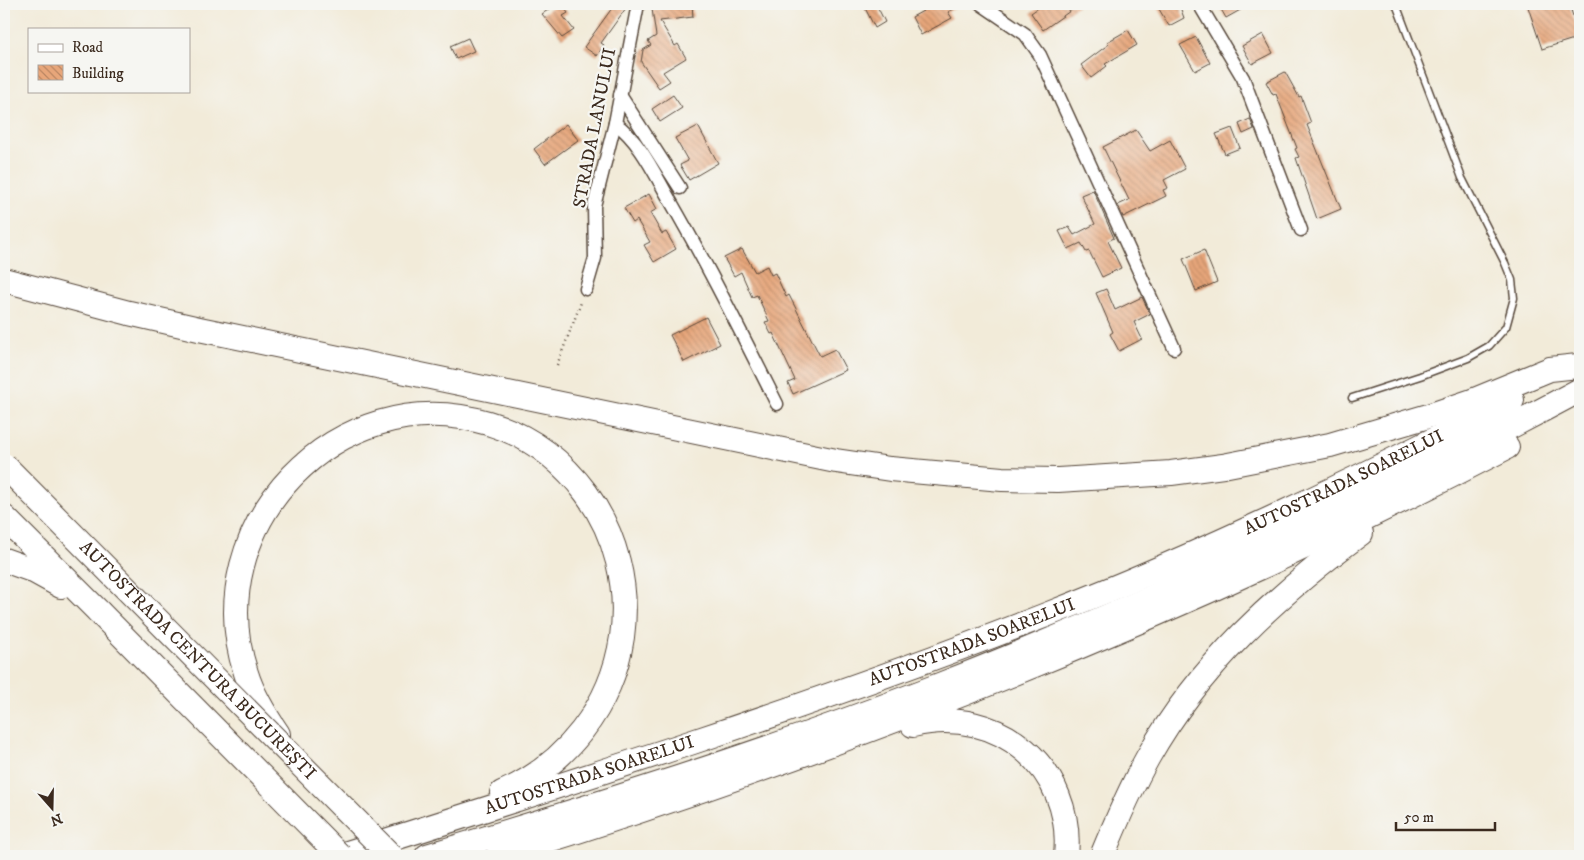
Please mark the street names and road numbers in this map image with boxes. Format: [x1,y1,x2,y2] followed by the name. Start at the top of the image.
[569,46,621,210] street label: STRADA LANULUI
[1241,425,1447,540] street label: AUTOSTRADA SOARELUI
[75,536,320,784] street label: AUTOSTRADA CENTURA BUCUREȘTI
[866,594,1078,691] street label: AUTOSTRADA SOARELUI
[482,731,697,820] street label: AUTOSTRADA SOARELUI

